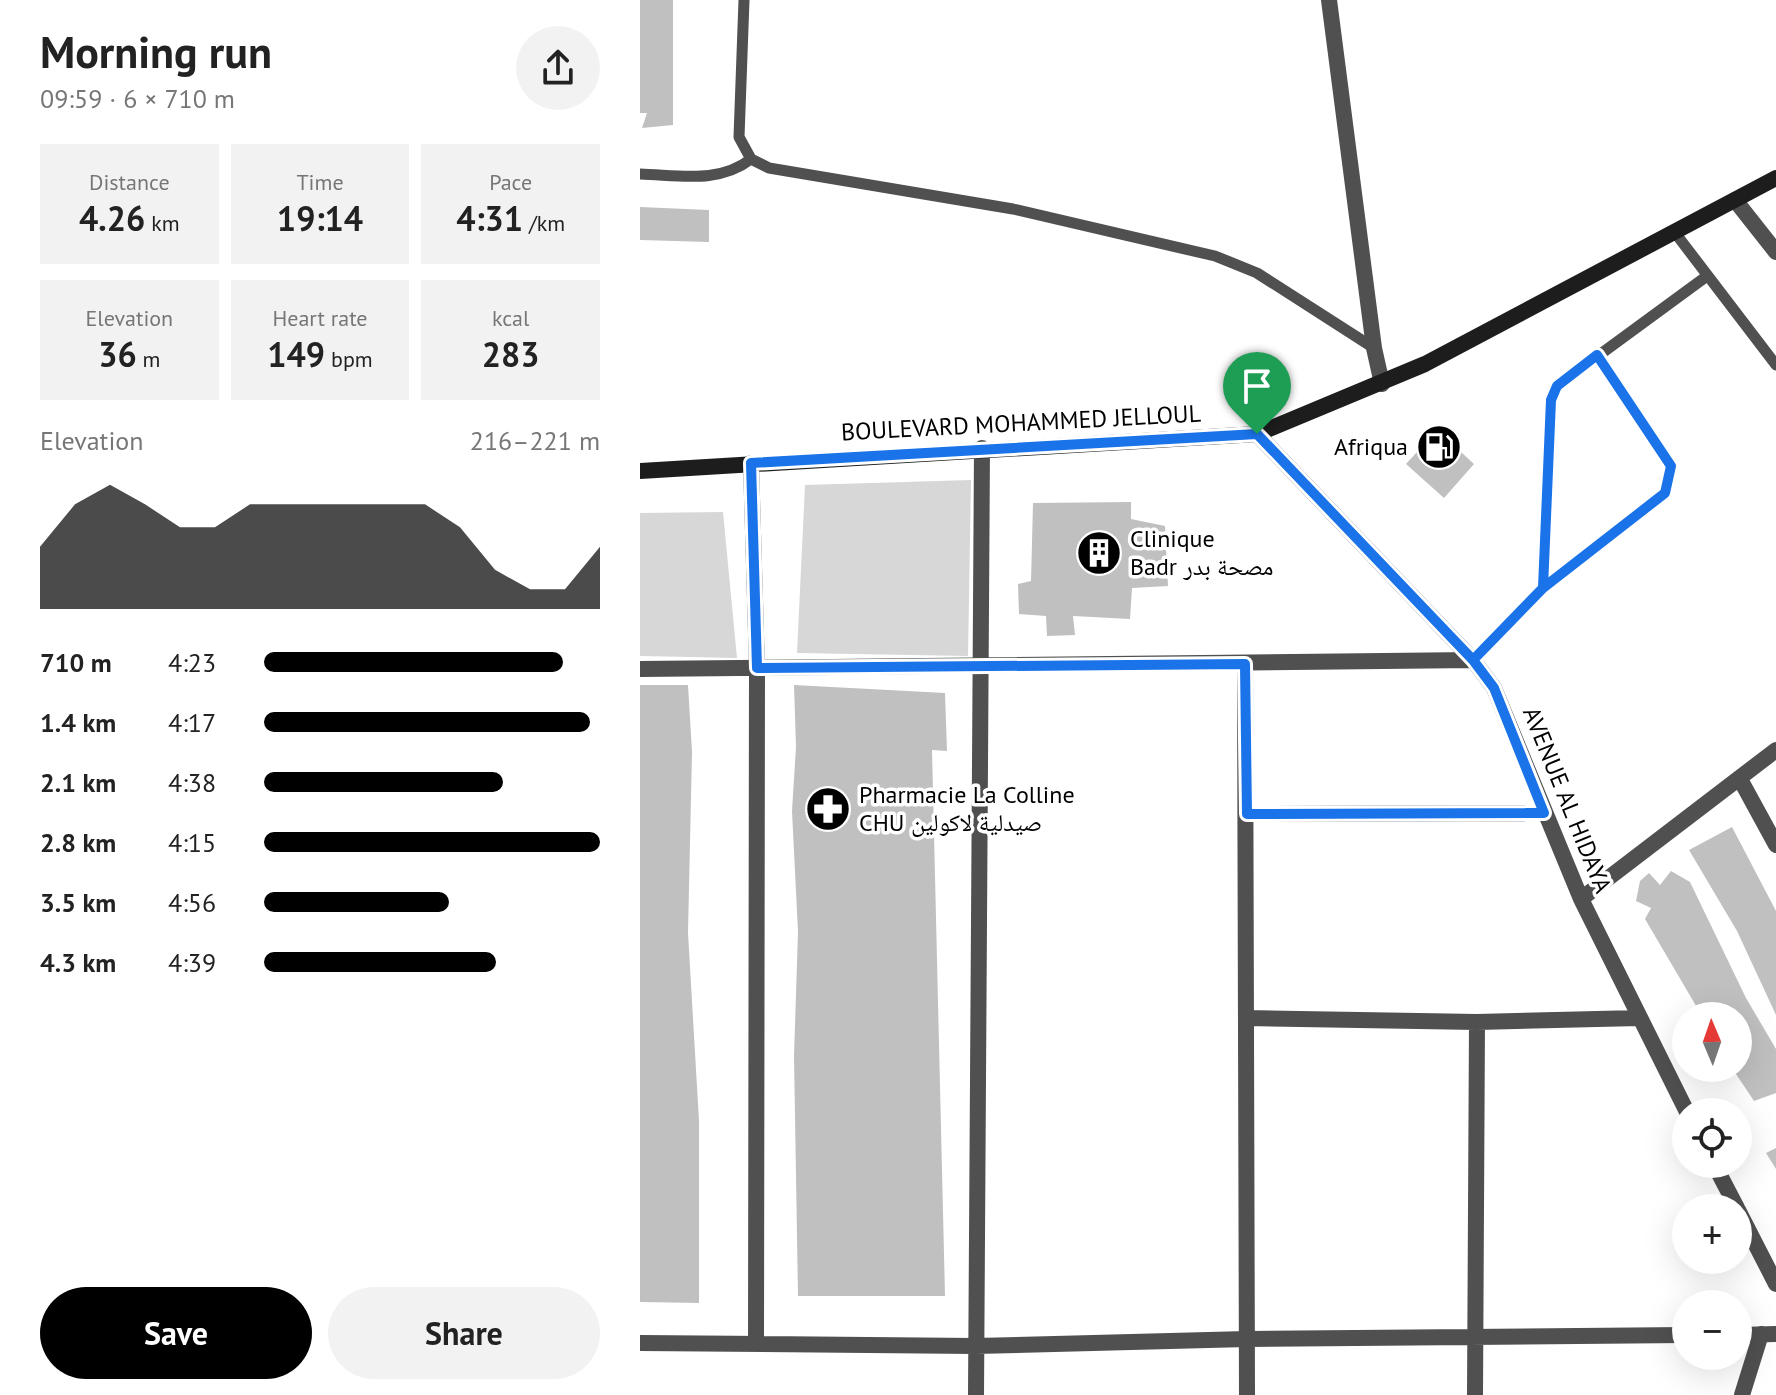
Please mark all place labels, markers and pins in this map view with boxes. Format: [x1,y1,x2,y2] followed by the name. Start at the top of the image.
[1223,352,1291,434] pin
[1415,423,1463,471] fuel station icon: Afriqua
[1334,431,1408,462] place label: Afriqua
[1130,523,1274,582] place label: Clinique Badr مصحة بدر
[1075,529,1123,577] building icon: Clinique Badr مصحة بدر
[859,779,1075,838] place label: Pharmacie La Colline CHU صيدلية لاكولين
[804,785,852,833] pharmacy icon: Pharmacie La Colline CHU صيدلية لاكولين

